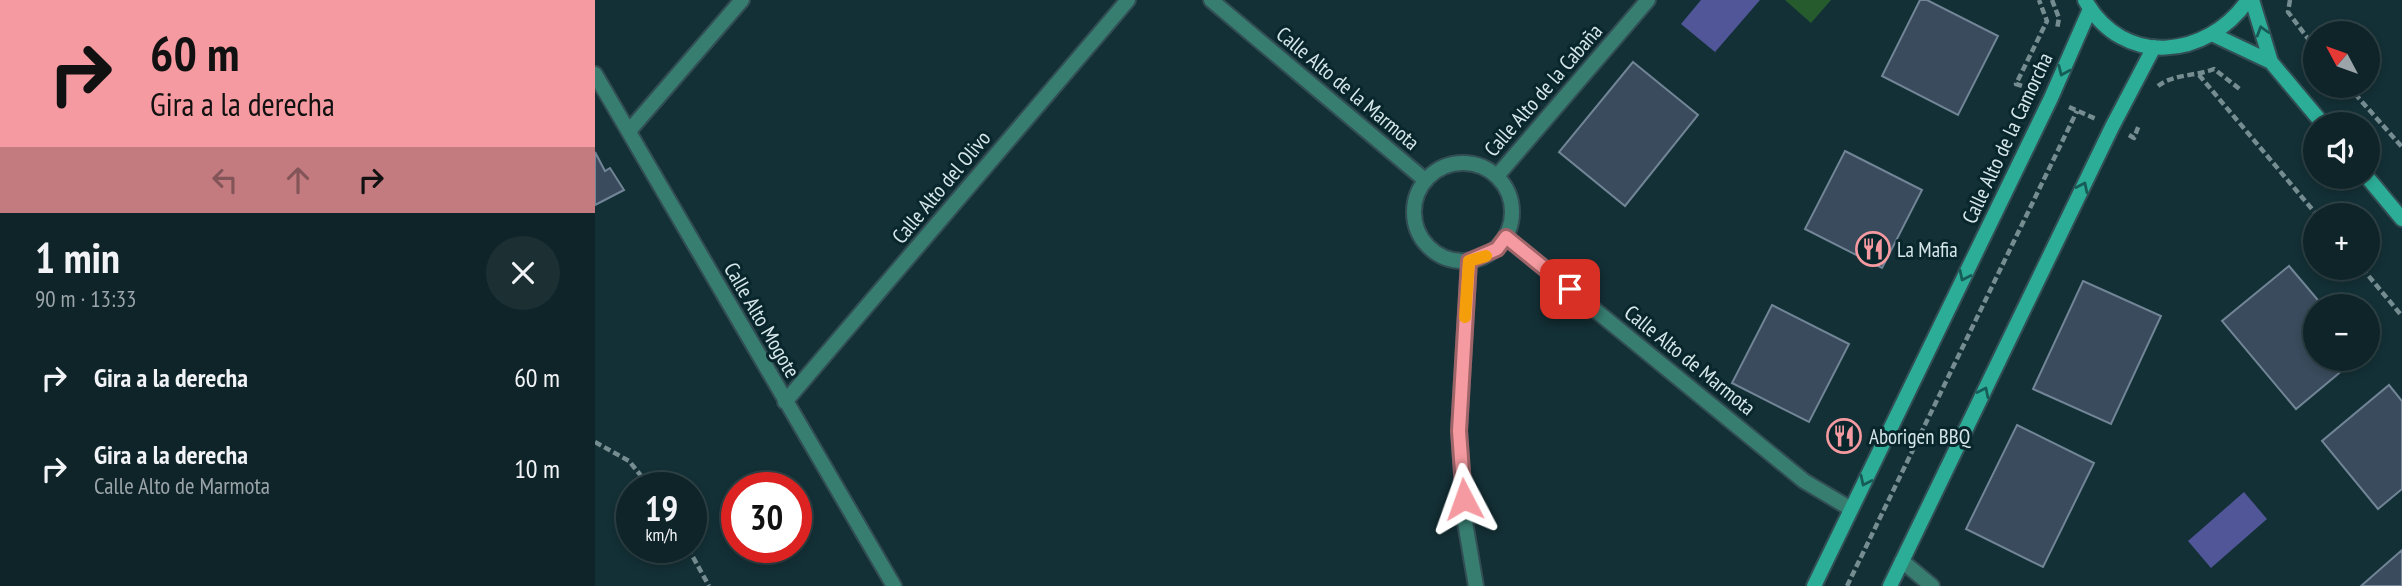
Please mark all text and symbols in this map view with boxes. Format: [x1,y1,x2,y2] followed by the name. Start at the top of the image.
[1478,18,1608,162] street label: Calle Alto de la Cabaña
[1271,20,1425,156] street label: Calle Alto de la Marmota
[150,21,239,85] text: 60 m
[2303,21,2380,98] north arrow
[2303,21,2380,371] map controls
[2255,25,2270,37] one-way arrow
[35,28,126,119] icon: right
[1956,48,2058,228] street label: Calle Alto de la Camorcha
[2057,64,2071,77] one-way arrow
[150,83,335,125] text: Gira a la derecha
[2303,112,2380,189] button: sound
[886,125,996,249] street label: Calle Alto del Olivo
[206,161,244,199] icon: left
[279,161,317,199] icon: ahead
[352,161,390,199] icon: right
[2074,182,2088,194] one-way arrow
[2303,203,2380,280] button: +
[35,230,120,285] text: 1 min
[1854,230,1892,268] restaurant icon: La Mafia
[486,236,560,310] button: close
[1897,236,1958,263] place label: La Mafia
[718,257,806,383] street label: Calle Alto Mogote
[1540,259,1600,319] pin
[1959,269,1973,281] one-way arrow
[1551,270,1589,308] icon: arrive
[35,284,136,313] text: 90 m · 13:33
[2303,294,2380,371] button: −
[1619,299,1761,421] street label: Calle Alto de Marmota
[35,359,73,397] icon: right
[94,361,248,394] text: Gira a la derecha
[514,361,560,394] text: 60 m
[1976,387,1990,399] one-way arrow
[1825,417,1863,455] restaurant icon: Aborigen BBQ
[1869,423,1971,450] place label: Aborigen BBQ
[94,438,248,471] text: Gira a la derecha
[35,450,73,488] icon: right
[514,452,560,485] text: 10 m
[1427,462,1501,536] position arrow
[94,471,270,500] text: Calle Alto de Marmota
[721,472,812,563] speed limit sign: 30
[1859,474,1873,486] one-way arrow
[645,485,678,531] text: 19
[646,523,677,546] text: km/h

